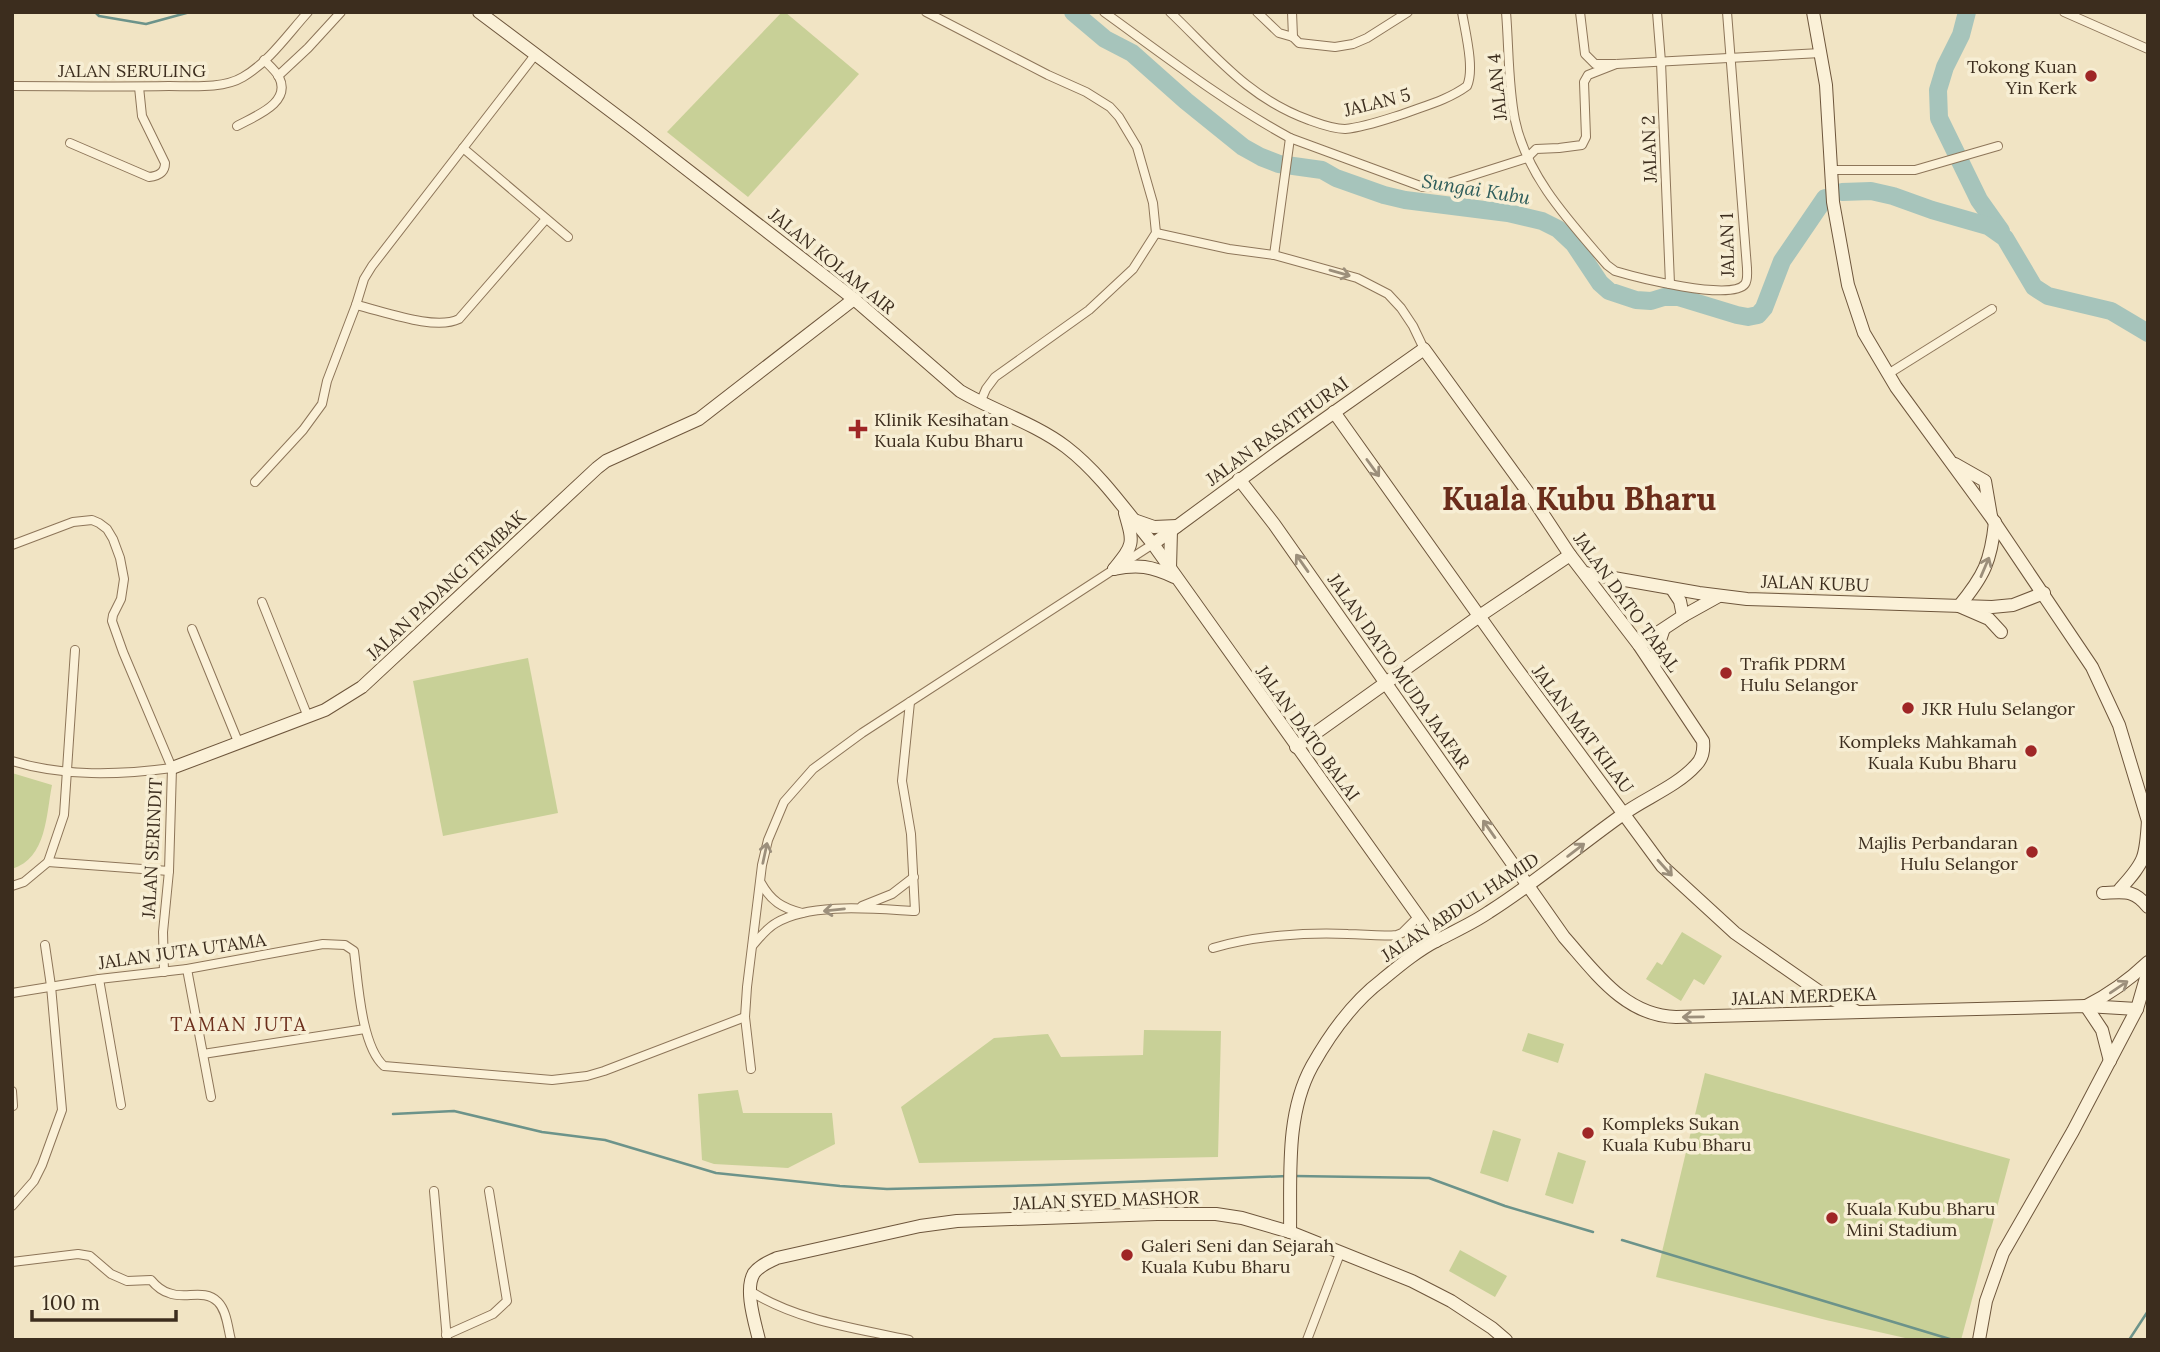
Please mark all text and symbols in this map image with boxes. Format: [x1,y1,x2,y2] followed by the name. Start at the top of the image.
[1482,52,1512,123] street label: JALAN 4
[1967,55,2077,99] place label: Tokong Kuan Yin Kerk
[57,59,206,82] street label: JALAN SERULING
[2083,68,2099,84] marker: Tokong Kuan Yin Kerk
[1340,83,1413,122] street label: JALAN 5
[1636,115,1662,184] street label: JALAN 2
[1420,169,1533,210] water label: Sungai Kubu
[763,202,900,319] street label: JALAN KOLAM AIR
[1715,213,1739,278] street label: JALAN 1
[1328,267,1351,280] one-way arrow
[1200,371,1353,491] street label: JALAN RASATHURAI
[874,408,1024,452] place label: Klinik Kesihatan Kuala Kubu Bharu
[848,419,868,439] marker: Klinik Kesihatan Kuala Kubu Bharu
[1366,458,1380,477] one-way arrow
[1442,478,1716,519] district label: Kuala Kubu Bharu
[361,505,531,665] street label: JALAN PADANG TEMBAK
[1568,527,1686,677] street label: JALAN DATO TABAL
[1295,554,1309,573] one-way arrow
[1979,557,1992,578] one-way arrow
[1322,568,1476,774] street label: JALAN DATO MUDA JAAFAR
[1759,570,1870,596] street label: JALAN KUBU
[1740,652,1858,696] place label: Trafik PDRM Hulu Selangor
[1527,659,1639,798] street label: JALAN MAT KILAU
[1250,660,1365,805] street label: JALAN DATO BALAI
[1718,665,1734,681] marker: Trafik PDRM Hulu Selangor
[1921,697,2075,720] place label: JKR Hulu Selangor
[1900,700,1916,716] marker: JKR Hulu Selangor
[1839,730,2017,774] place label: Kompleks Mahkamah Kuala Kubu Bharu
[2023,743,2039,759] marker: Kompleks Mahkamah Kuala Kubu Bharu
[137,776,167,920] street label: JALAN SERINDIT
[1482,820,1496,839] one-way arrow
[1858,831,2018,875] place label: Majlis Perbandaran Hulu Selangor
[759,842,773,865] one-way arrow
[1566,842,1585,857] one-way arrow
[2024,844,2040,860] marker: Majlis Perbandaran Hulu Selangor
[1376,847,1543,967] street label: JALAN ABDUL HAMID
[1657,859,1673,877] one-way arrow
[823,903,846,916] one-way arrow
[96,928,268,974] street label: JALAN JUTA UTAMA
[2109,980,2128,994] one-way arrow
[1730,982,1878,1010] street label: JALAN MERDEKA
[1682,1010,1705,1024] one-way arrow
[170,1012,308,1036] district label: TAMAN JUTA
[1602,1112,1752,1156] place label: Kompleks Sukan Kuala Kubu Bharu
[1580,1125,1596,1141] marker: Kompleks Sukan Kuala Kubu Bharu
[1012,1185,1200,1215] street label: JALAN SYED MASHOR
[1846,1197,1996,1241] place label: Kuala Kubu Bharu Mini Stadium
[1824,1210,1840,1226] marker: Kuala Kubu Bharu Mini Stadium
[1141,1234,1335,1278] place label: Galeri Seni dan Sejarah Kuala Kubu Bharu
[1119,1247,1135,1263] marker: Galeri Seni dan Sejarah Kuala Kubu Bharu
[32,1278,175,1322] scale bar
[42,1289,100,1316] text: 100 m

